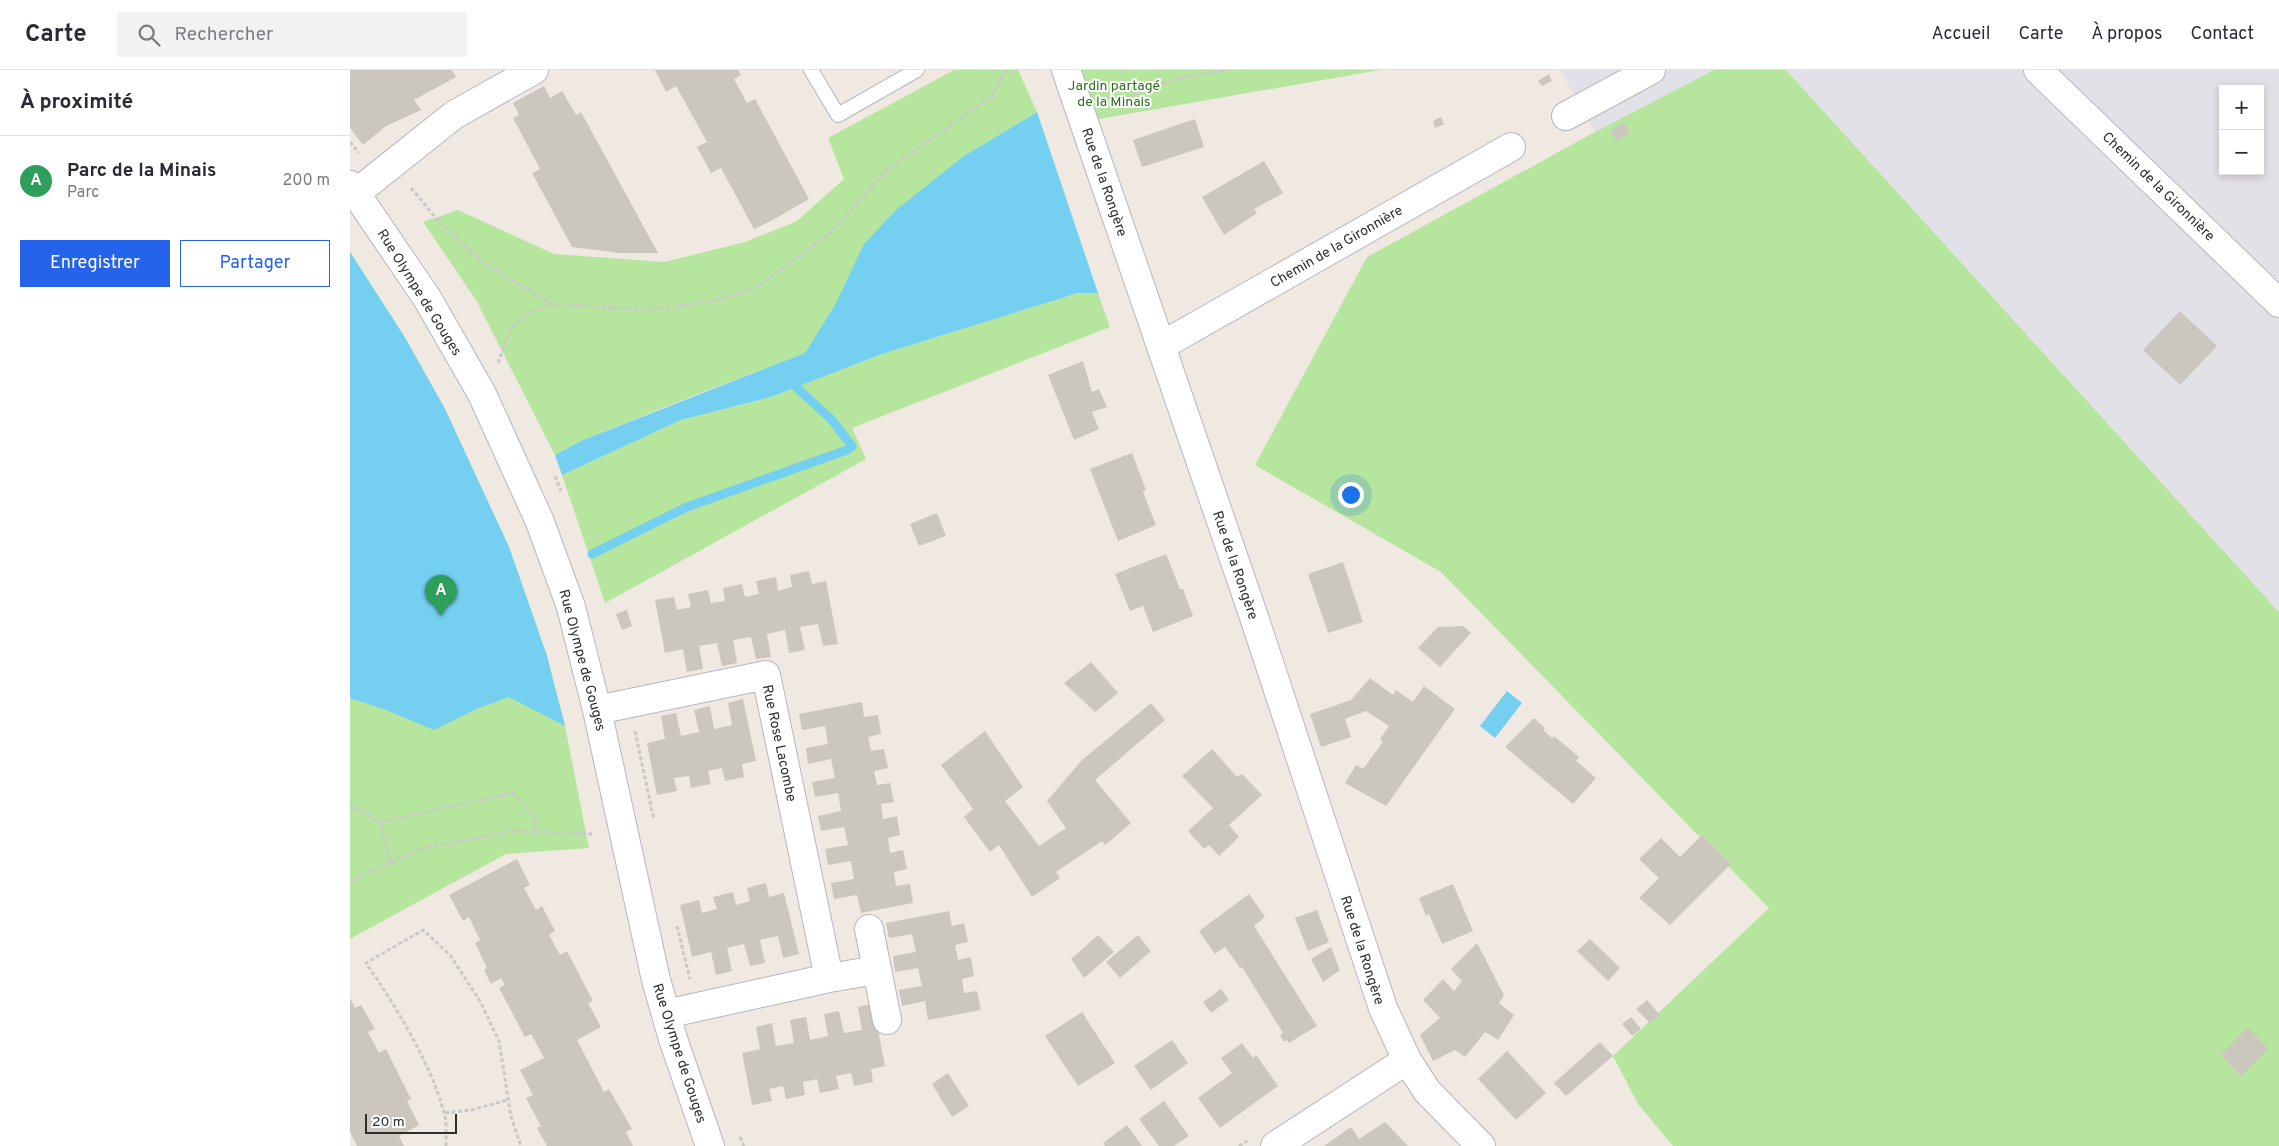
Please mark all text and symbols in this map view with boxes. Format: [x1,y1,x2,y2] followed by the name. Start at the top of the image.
[117,12,467,57] search box
[25,20,87,50] text: Carte
[135,21,163,49] icon: search
[175,23,273,47] text: Rechercher
[1931,23,1990,46] text: Accueil
[2018,23,2063,46] text: Carte
[2091,23,2162,46] text: À propos
[2190,23,2254,46] text: Contact
[1068,78,1160,111] park label: Jardin partagé de la Minais
[2219,85,2264,175] map controls
[2219,85,2264,130] button: +
[20,89,133,116] text: À proximité
[1077,126,1130,239] street label: Rue de la Rongère
[2098,129,2218,245] street label: Chemin de la Gironnière
[2219,130,2264,175] button: −
[67,159,216,183] text: Parc de la Minais
[30,171,42,191] text: A
[282,171,330,191] text: 200 m
[67,183,99,203] text: Parc
[1268,202,1406,292] street label: Chemin de la Gironnière
[373,226,465,359] street label: Rue Olympe de Gouges
[20,240,170,287] button: Enregistrer
[180,240,330,287] button: Partager
[1338,482,1364,508] your location
[1208,509,1261,622] street label: Rue de la Rongère
[425,575,457,616] pin: A
[554,588,609,733] street label: Rue Olympe de Gouges
[758,683,799,803] street label: Rue Rose Lacombe
[1336,894,1387,1007] street label: Rue de la Rongère
[648,981,709,1125] street label: Rue Olympe de Gouges
[365,1111,458,1134] scale bar
[372,1114,405,1131] text: 20 m

